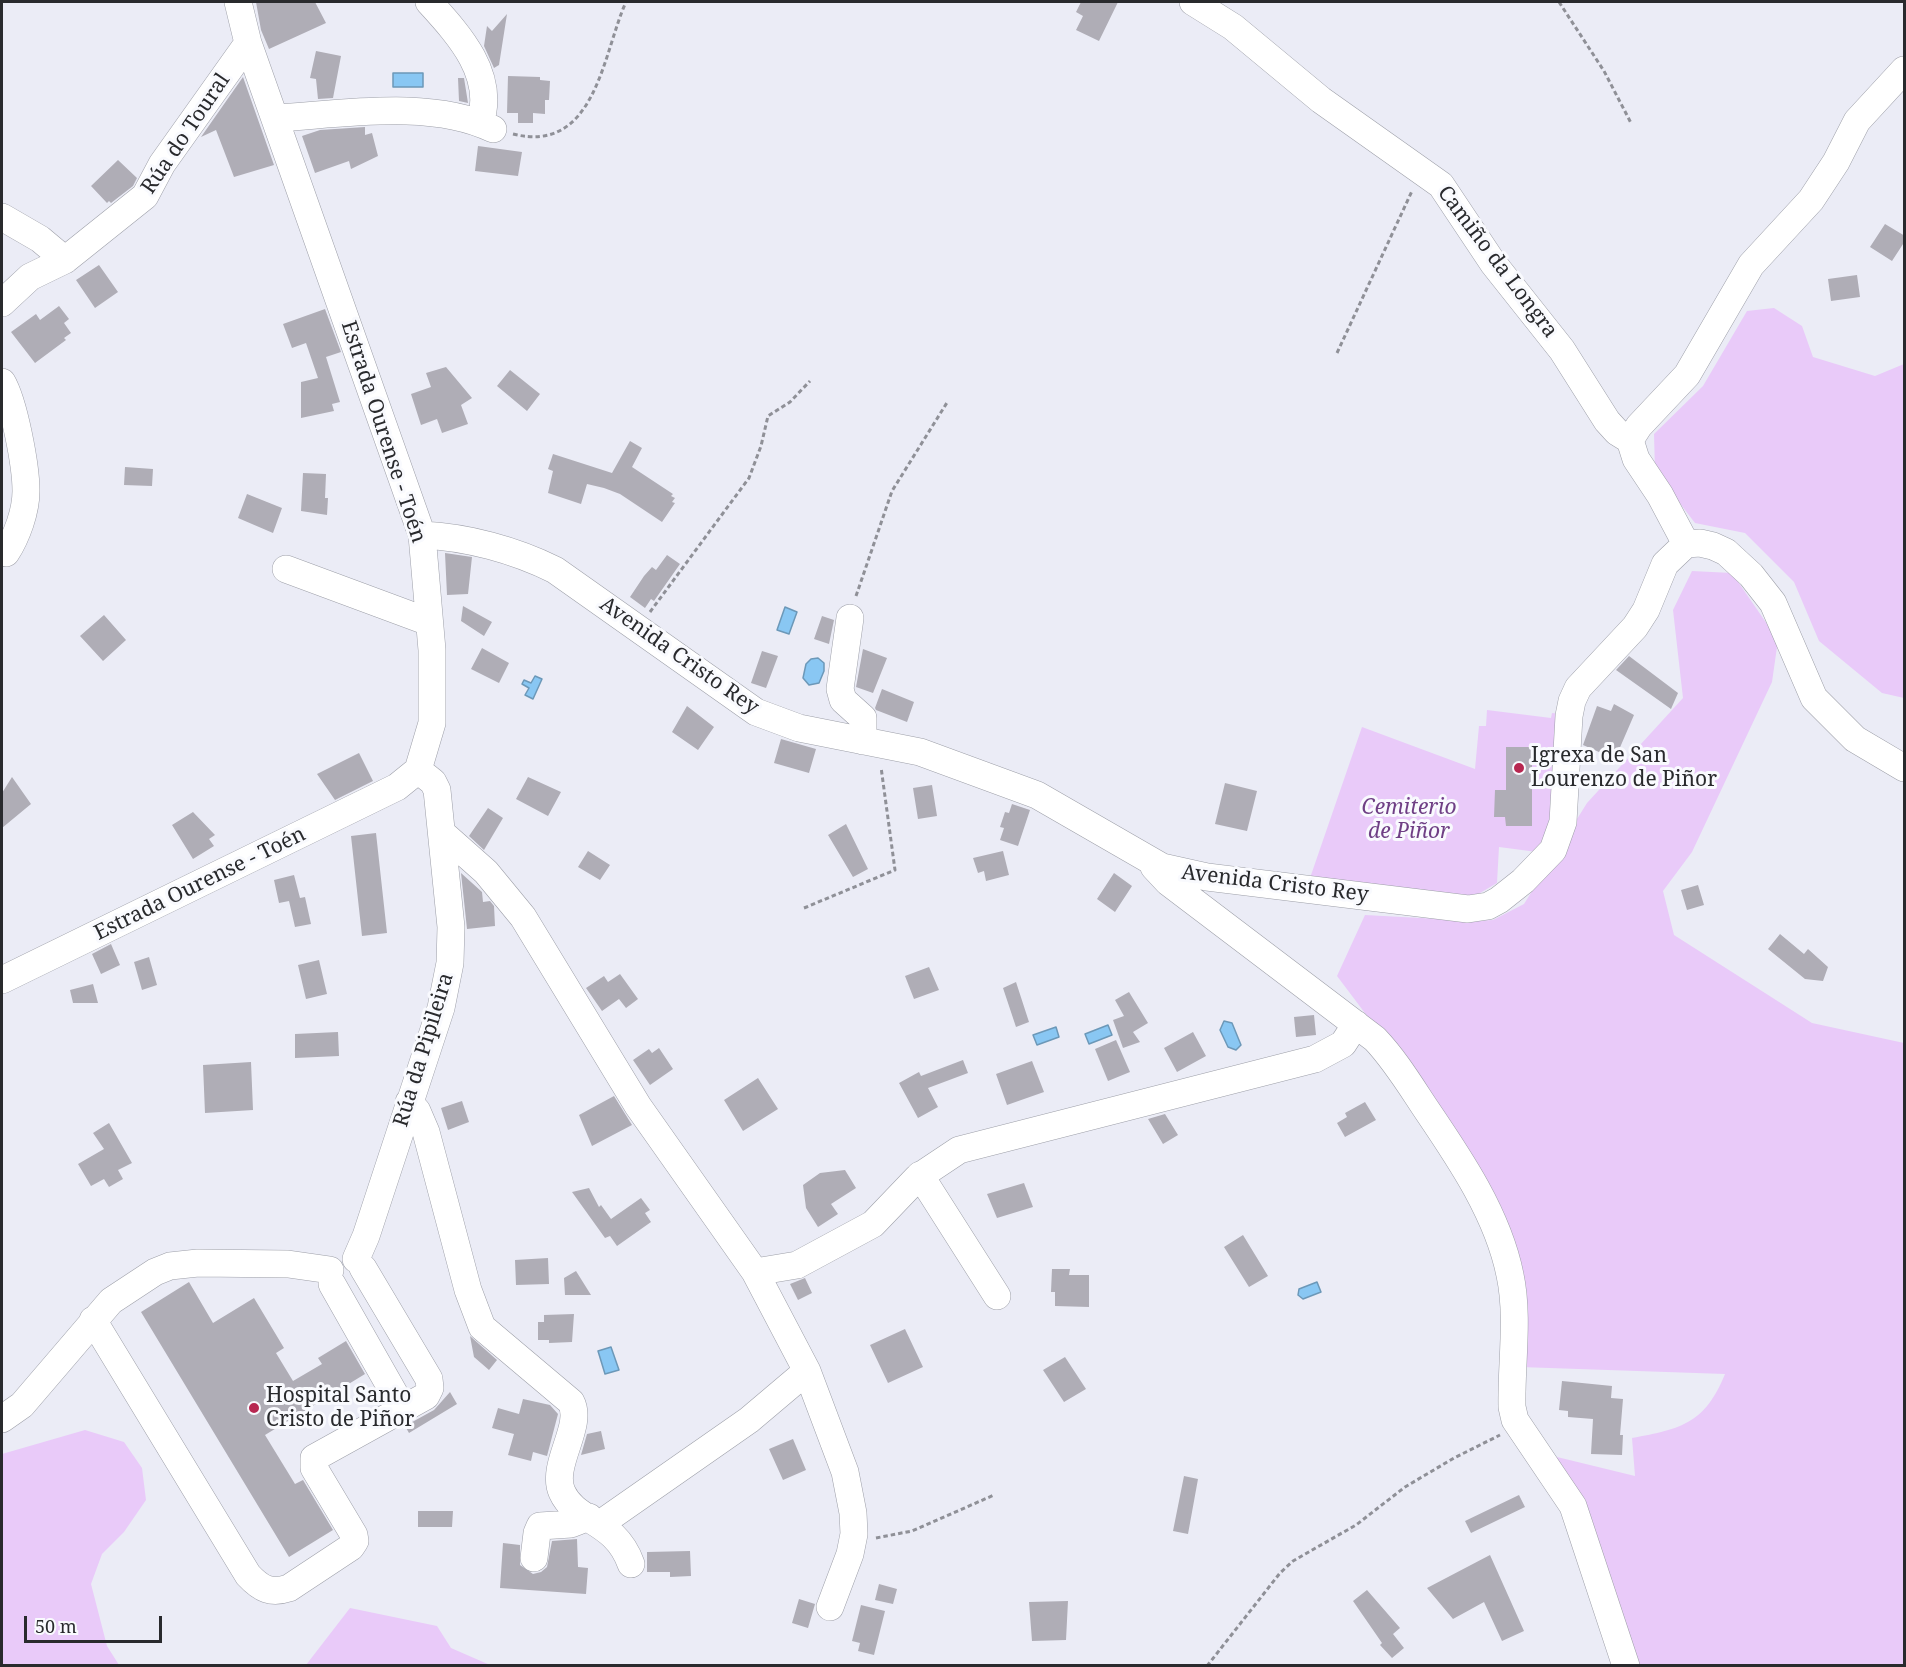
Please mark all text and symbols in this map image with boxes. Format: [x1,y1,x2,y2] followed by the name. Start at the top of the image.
[136,69,236,199] street label: Rúa do Toural
[1432,181,1562,343] street label: Camiño da Longra
[335,318,431,546] street label: Estrada Ourense - Toén
[595,592,763,720] street label: Avenida Cristo Rey
[1531,743,1717,793] place label: Igrexa de San Lourenzo de Piñor
[1512,761,1526,775] marker: Igrexa de San Lourenzo de Piñor
[1361,795,1457,845] park label: Cemiterio de Piñor
[90,822,310,946] street label: Estrada Ourense - Toén
[1180,860,1370,908] street label: Avenida Cristo Rey
[389,970,459,1130] street label: Rúa da Pipileira
[266,1383,414,1433] place label: Hospital Santo Cristo de Piñor
[247,1401,261,1415] marker: Hospital Santo Cristo de Piñor
[27,1604,165,1642] scale bar
[35,1614,77,1638] text: 50 m

